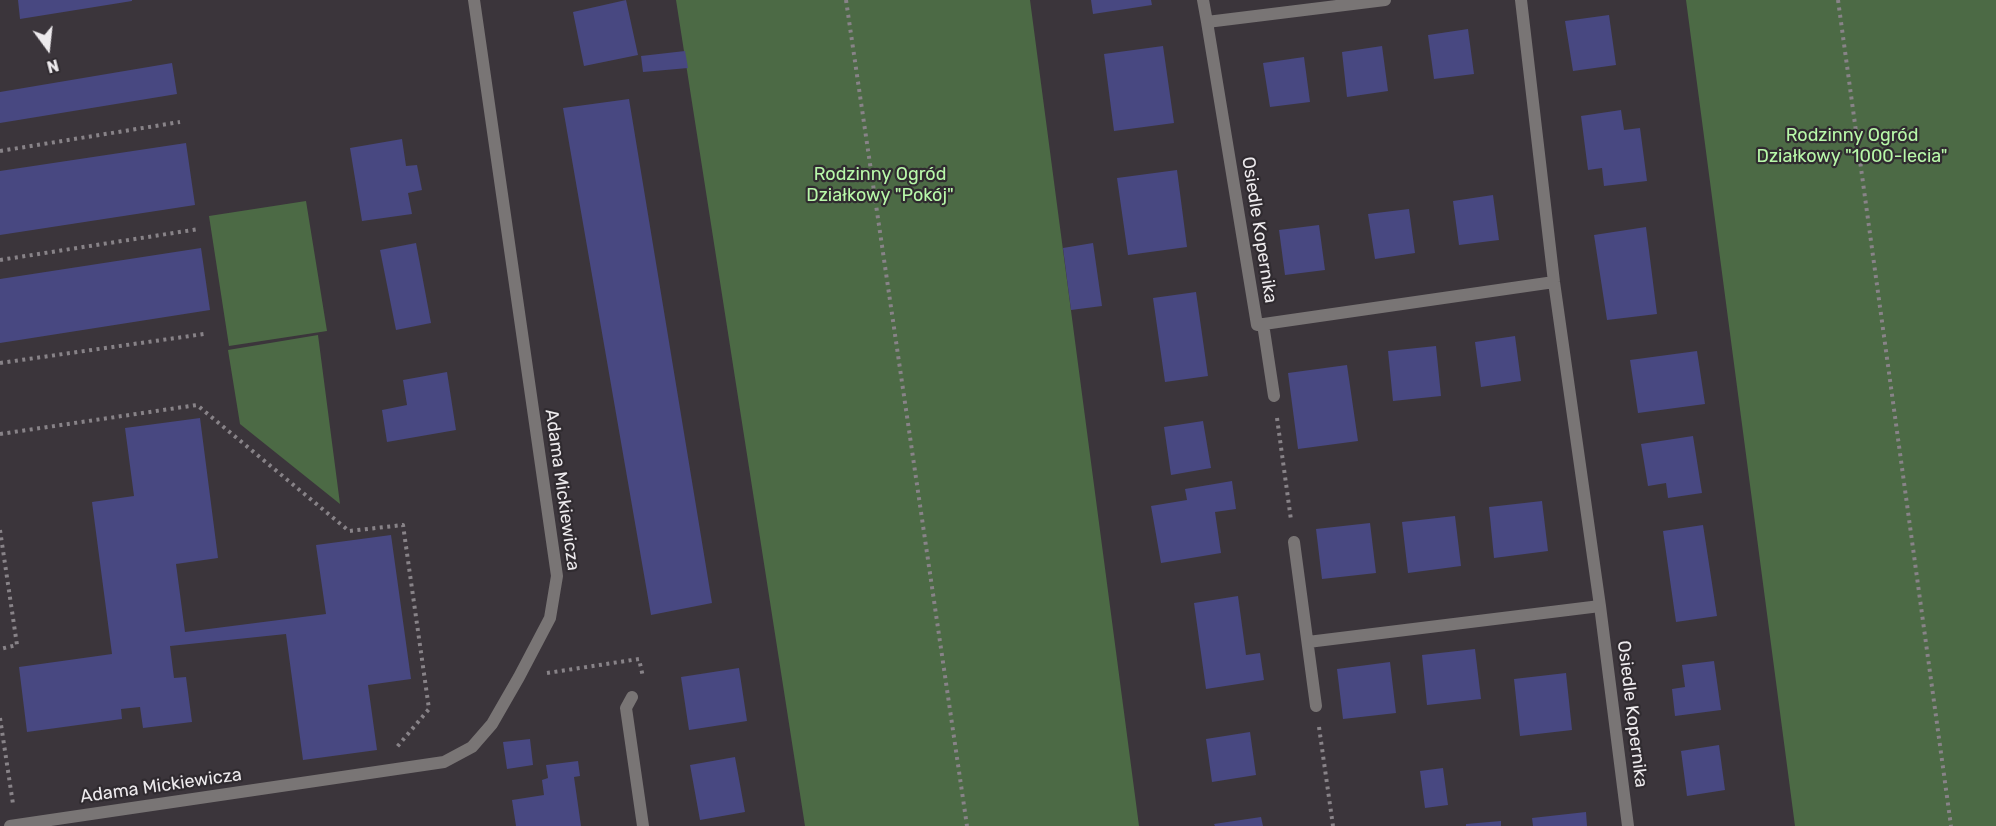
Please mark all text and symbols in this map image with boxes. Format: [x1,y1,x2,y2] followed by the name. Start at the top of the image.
[18,18,78,78] north arrow
[45,55,61,77] text: N
[1757,125,1947,168] park label: Rodzinny Ogród Działkowy "1000-lecia"
[1237,155,1281,305] street label: Osiedle Kopernika
[806,164,954,207] park label: Rodzinny Ogród Działkowy "Pokój"
[540,408,584,572] street label: Adama Mickiewicza
[1612,639,1652,789] street label: Osiedle Kopernika
[79,764,243,808] street label: Adama Mickiewicza

